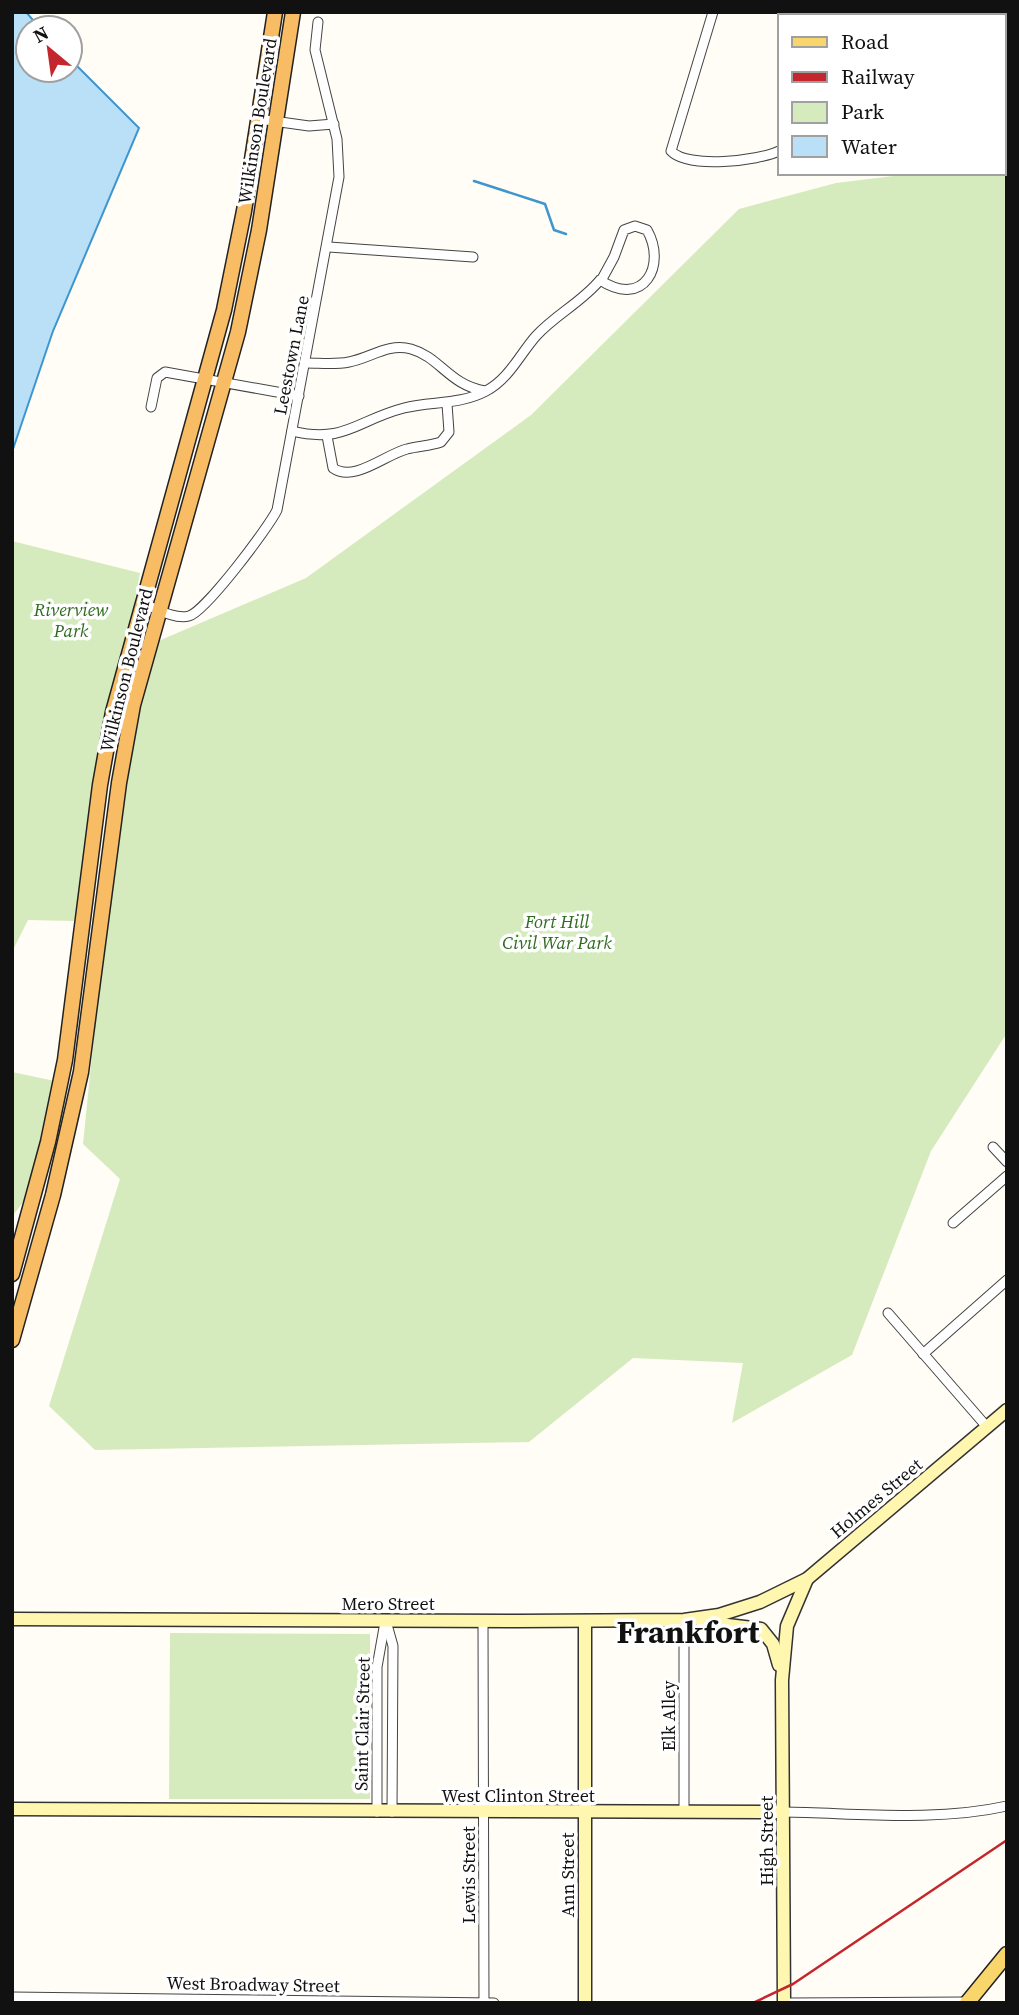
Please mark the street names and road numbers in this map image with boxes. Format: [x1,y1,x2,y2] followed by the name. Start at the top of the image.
[232,36,282,206] street label: Wilkinson Boulevard
[267,293,315,417] street label: Leestown Lane
[94,585,158,755] street label: Wilkinson Boulevard
[825,1452,927,1544] street label: Holmes Street
[341,1591,435,1616] street label: Mero Street
[348,1657,376,1791] street label: Saint Clair Street
[656,1680,681,1752] street label: Elk Alley
[441,1783,595,1808] street label: West Clinton Street
[754,1796,779,1886] street label: High Street
[456,1826,481,1924] street label: Lewis Street
[555,1833,580,1917] street label: Ann Street
[166,1970,340,1998] street label: West Broadway Street

